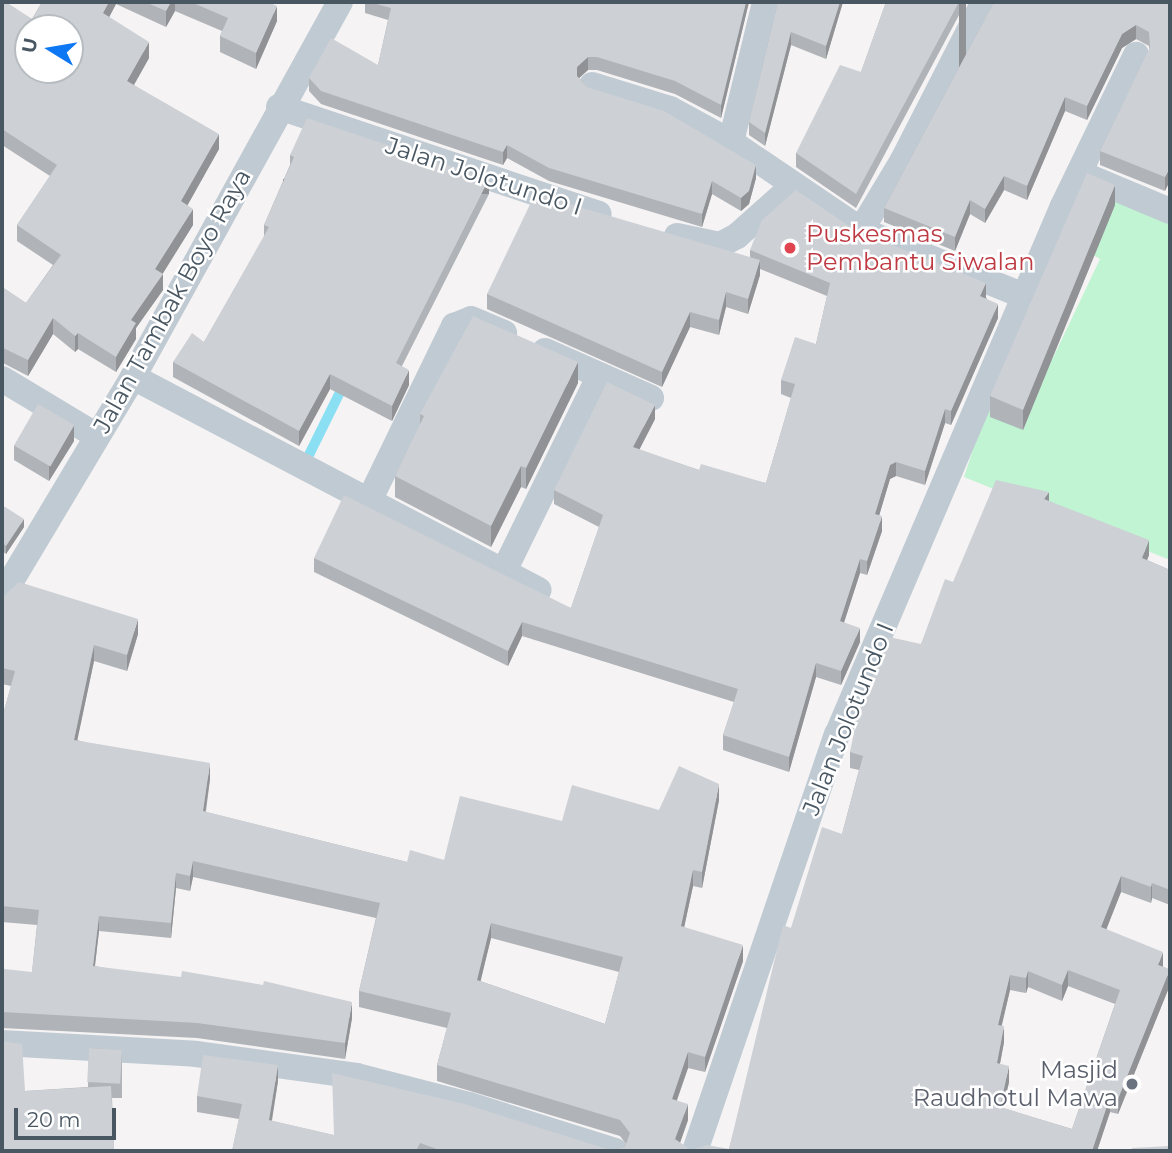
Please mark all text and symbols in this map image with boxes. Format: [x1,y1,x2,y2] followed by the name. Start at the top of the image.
[14,14,84,84] north arrow
[17,36,43,55] text: U
[382,131,586,221] street label: Jalan Jolotundo I
[87,164,257,438] street label: Jalan Tambak Boyo Raya
[806,220,1034,276] place label: Puskesmas Pembantu Siwalan
[780,238,800,258] marker: Puskesmas Pembantu Siwalan
[796,619,900,819] street label: Jalan Jolotundo I
[913,1056,1118,1112] place label: Masjid Raudhotul Mawa
[1124,1076,1140,1092] marker: Masjid Raudhotul Mawa
[18,1094,119,1138] scale bar
[27,1107,81,1132] text: 20 m

